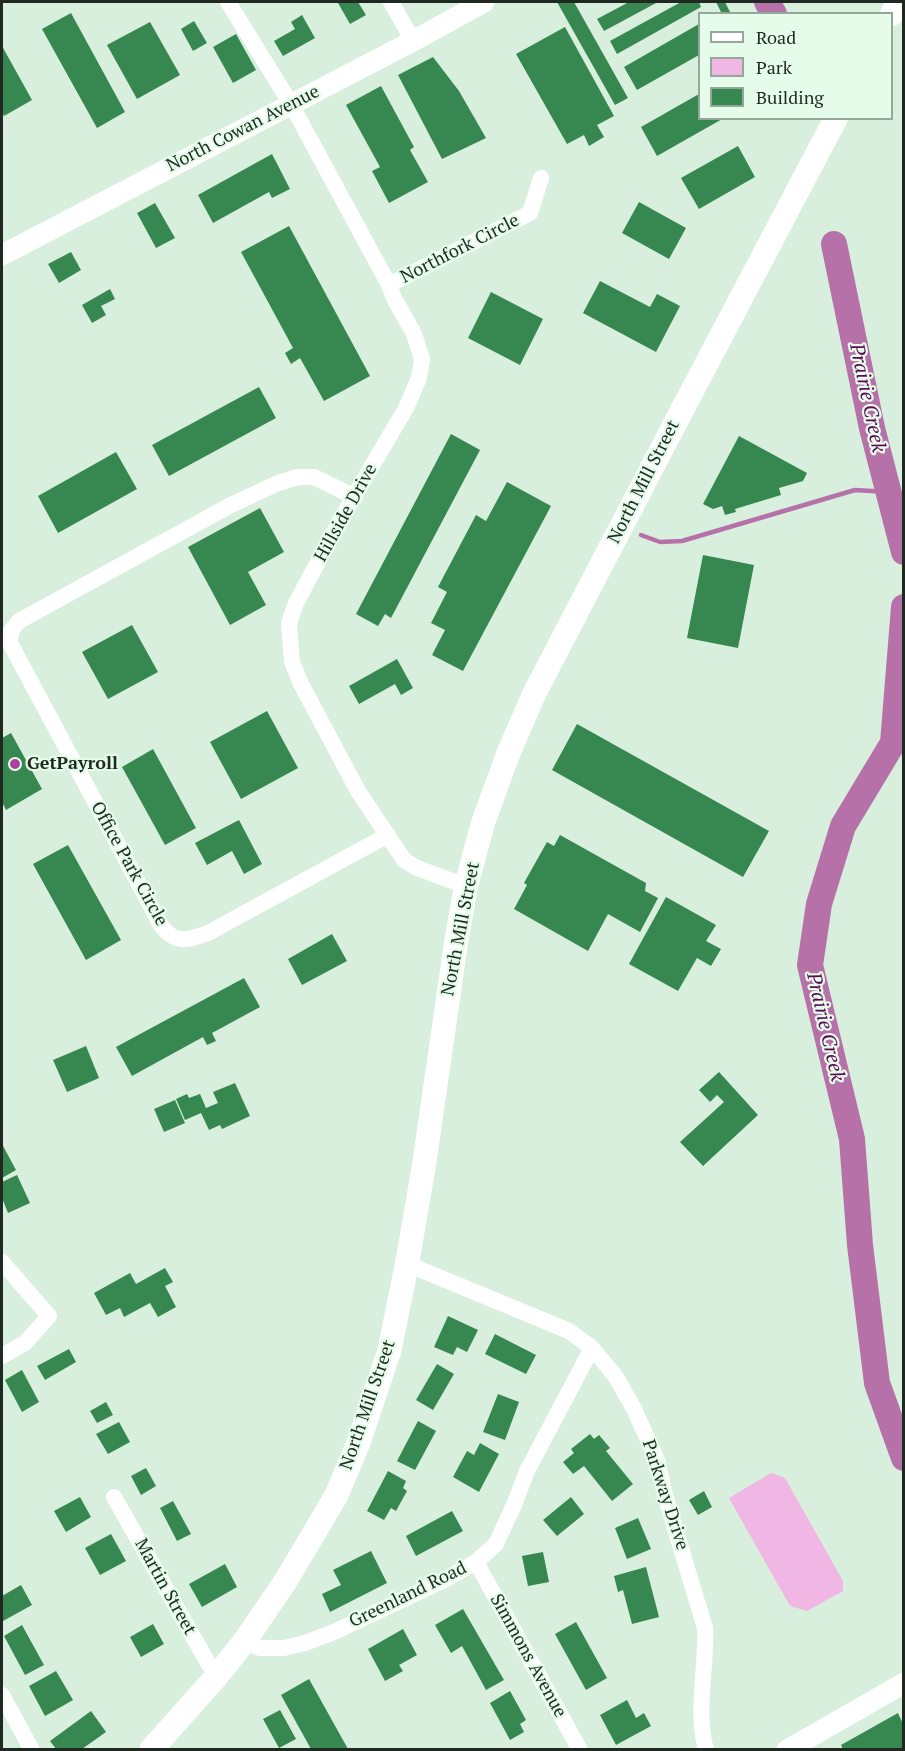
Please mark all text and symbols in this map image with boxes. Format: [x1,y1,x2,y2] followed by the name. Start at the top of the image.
[698,12,893,120] legend
[756,25,796,49] text: Road
[756,55,792,79] text: Park
[163,81,323,177] street label: North Cowan Avenue
[756,85,824,109] text: Building
[397,210,523,288] street label: Northfork Circle
[844,341,890,455] water label: Prairie Creek
[604,417,684,547] street label: North Mill Street
[310,460,382,566] street label: Hillside Drive
[27,753,118,775] place label: GetPayroll
[8,757,22,771] marker: GetPayroll
[86,798,172,930] street label: Office Park Circle
[437,860,485,998] street label: North Mill Street
[801,970,849,1084] water label: Prairie Creek
[336,1337,400,1473] street label: North Mill Street
[637,1437,693,1553] street label: Parkway Drive
[130,1535,200,1639] street label: Martin Street
[346,1557,470,1633] street label: Greenland Road
[485,1590,571,1722] street label: Simmons Avenue

